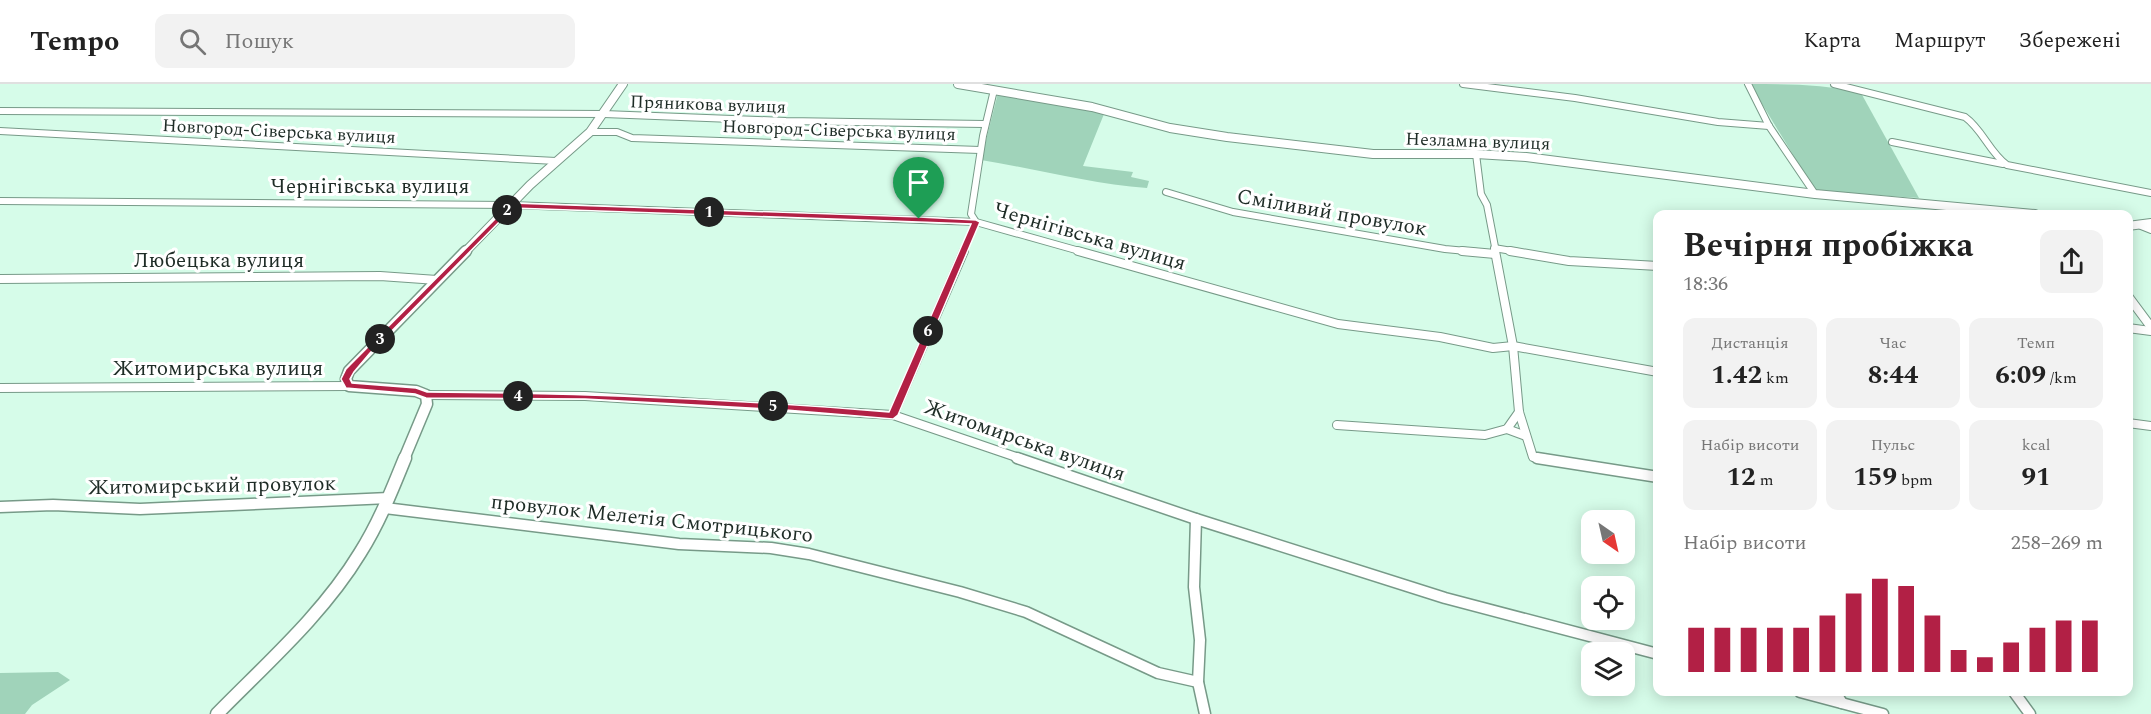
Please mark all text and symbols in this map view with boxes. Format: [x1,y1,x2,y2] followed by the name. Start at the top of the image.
[155,14,575,68] search box
[30,20,119,63] text: Tempo
[176,25,209,58] icon: search
[224,25,294,58] text: Пошук
[1804,25,1861,57] text: Карта
[1894,25,1985,57] text: Маршрут
[2018,25,2121,57] text: Збережені
[629,88,786,121] street label: Пряникова вулиця
[162,112,396,151] street label: Новгород-Сіверська вулиця
[722,113,956,148] street label: Новгород-Сіверська вулиця
[1405,125,1551,158] street label: Незламна вулиця
[893,157,944,219] pin
[902,166,935,199] icon: arrive
[271,171,469,203] street label: Чернігівська вулиця
[1234,181,1430,245] street label: Сміливий провулок
[990,194,1190,280] street label: Чернігівська вулиця
[492,195,522,225] pin: 2
[694,197,724,227] pin: 1
[503,198,511,222] text: 2
[705,200,713,224] text: 1
[1683,221,1974,271] text: Вечірня пробіжка
[2040,230,2103,293] button: share
[134,245,304,277] street label: Любецька вулиця
[1683,269,1728,299] text: 18:36
[913,316,943,346] pin: 6
[924,319,932,343] text: 6
[365,324,395,354] pin: 3
[376,327,384,351] text: 3
[1712,331,1789,355] text: Дистанція
[1879,331,1907,355] text: Час
[2017,331,2055,355] text: Темп
[113,353,323,385] street label: Житомирська вулиця
[1711,355,1762,395] text: 1.42
[1868,355,1918,395] text: 8:44
[1995,355,2046,395] text: 6:09
[1762,366,1789,390] text: km
[2046,366,2077,390] text: /km
[503,381,533,411] pin: 4
[514,384,522,408] text: 4
[758,391,788,421] pin: 5
[920,392,1129,490] street label: Житомирська вулиця
[769,394,777,418] text: 5
[1701,433,1799,457] text: Набір висоти
[1871,433,1915,457] text: Пульс
[2022,433,2050,457] text: kcal
[1727,457,1756,497] text: 12
[1853,457,1897,497] text: 159
[2021,457,2051,497] text: 91
[88,468,337,504] street label: Житомирський провулок
[1756,468,1773,492] text: m
[1897,468,1933,492] text: bpm
[489,486,815,552] street label: провулок Мелетія Смотрицького
[1581,510,1635,564] north arrow
[1581,510,1635,696] map controls
[1683,528,1807,558] text: Набір висоти
[2011,528,2103,558] text: 258–269 m
[1581,576,1635,630] button: locate
[1581,642,1635,696] button: layers

